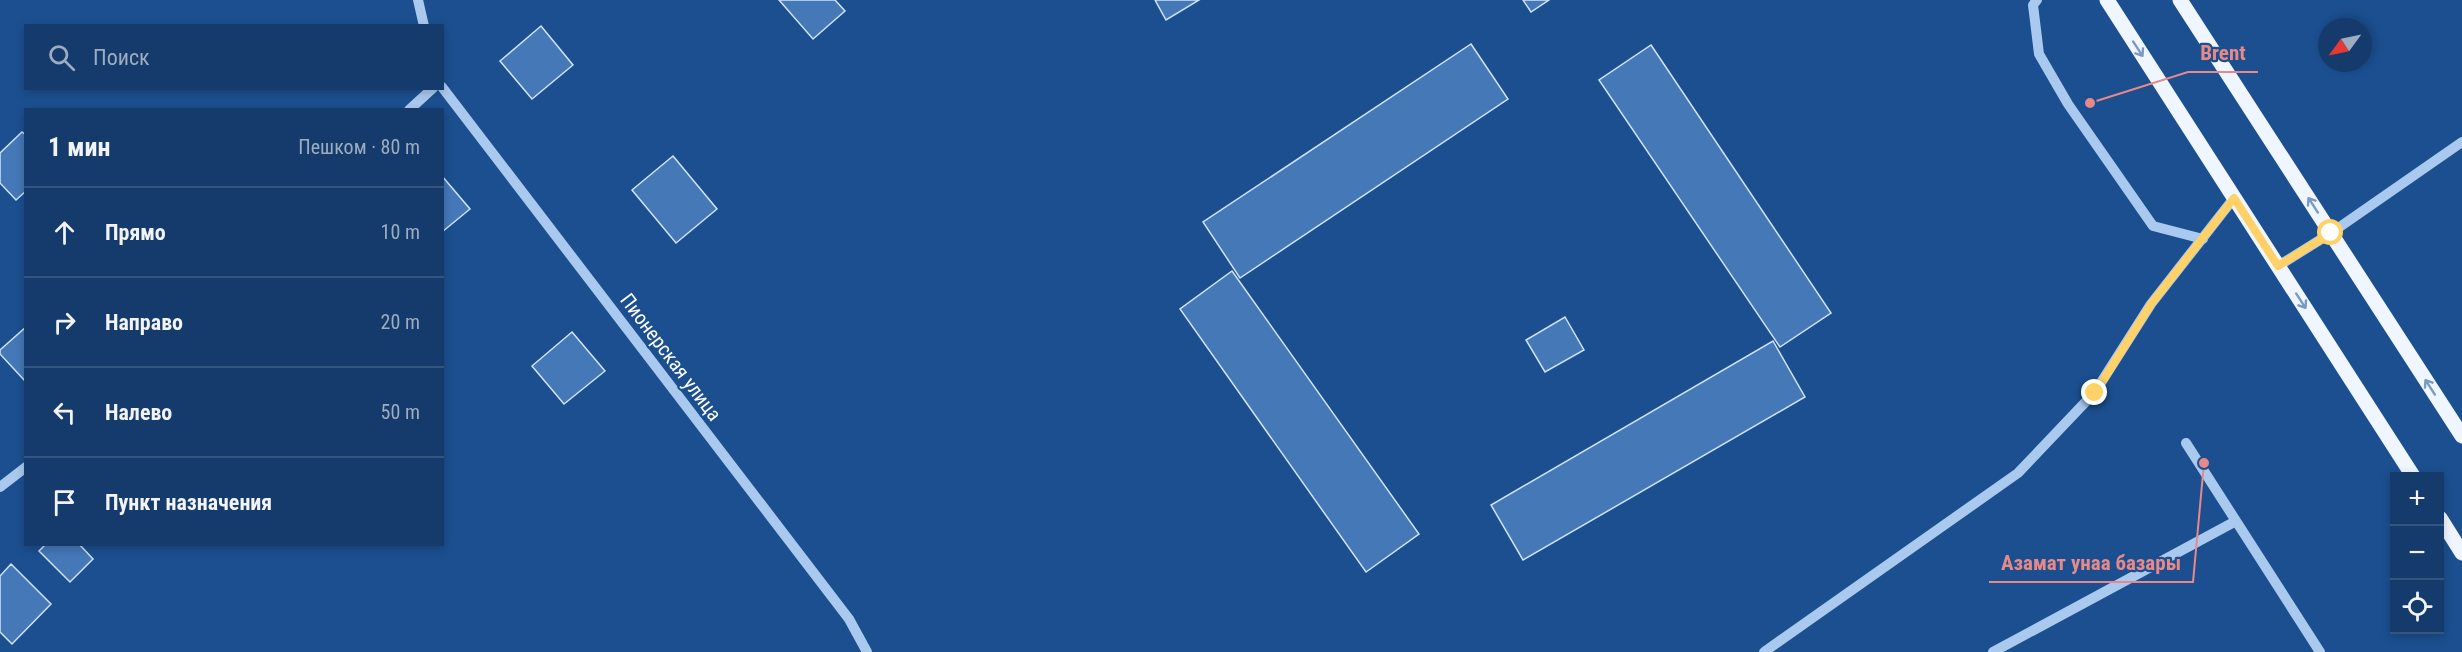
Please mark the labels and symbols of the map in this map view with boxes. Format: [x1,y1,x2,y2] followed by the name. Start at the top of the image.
[2318,18,2372,72] north arrow
[2188,33,2258,72] callout: Brent
[2133,40,2145,57] one-way arrow
[2200,41,2246,65] text: Brent
[2307,197,2320,214] one-way arrow
[2317,219,2343,245] route start
[615,289,727,425] street label: Пионерская улица
[2295,292,2307,309] one-way arrow
[2081,379,2107,405] route end
[2424,379,2436,396] one-way arrow
[1989,543,2193,582] callout: Азамат унаа базары
[2001,551,2181,575] text: Азамат унаа базары

